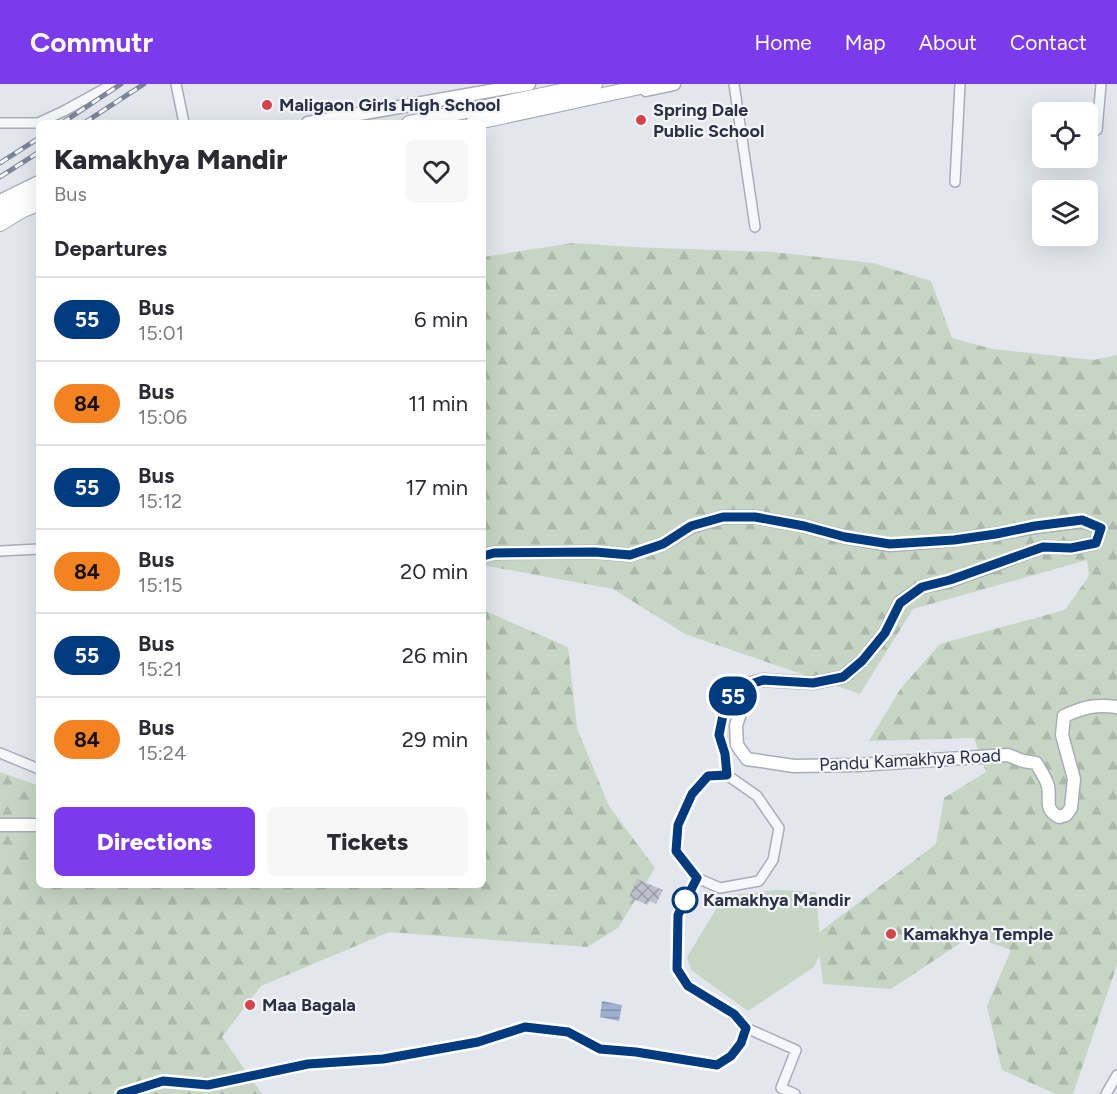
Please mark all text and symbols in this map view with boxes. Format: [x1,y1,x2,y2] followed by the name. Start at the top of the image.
[30,25,153,59] text: Commutr
[755,30,812,55] text: Home
[845,30,886,55] text: Map
[919,30,977,55] text: About
[1010,30,1087,55] text: Contact
[279,94,501,116] place label: Maligaon Girls High School
[260,98,274,112] marker: Maligaon Girls High School
[653,99,764,142] place label: Spring Dale Public School
[1032,102,1098,246] map controls
[1032,102,1098,168] button: locate
[634,113,648,127] marker: Spring Dale Public School
[405,140,468,203] button: heart
[54,142,287,176] text: Kamakhya Mandir
[1032,180,1098,246] button: layers
[54,182,87,206] text: Bus
[54,235,167,262] text: Departures
[138,294,174,321] text: Bus
[414,306,468,333] text: 6 min
[75,307,99,332] text: 55
[138,321,184,345] text: 15:01
[138,378,174,405] text: Bus
[408,390,468,417] text: 11 min
[74,391,100,416] text: 84
[138,405,187,429] text: 15:06
[138,462,174,489] text: Bus
[406,474,468,501] text: 17 min
[75,475,99,500] text: 55
[138,489,182,513] text: 15:12
[138,546,174,573] text: Bus
[400,558,468,585] text: 20 min
[74,559,100,584] text: 84
[138,573,183,597] text: 15:15
[138,630,174,657] text: Bus
[402,642,468,669] text: 26 min
[75,643,99,668] text: 55
[138,657,182,681] text: 15:21
[706,676,760,716] line badge: 55
[721,684,745,709] text: 55
[138,714,174,741] text: Bus
[402,726,468,753] text: 29 min
[74,727,100,752] text: 84
[138,741,186,765] text: 15:24
[819,744,1001,776] street label: Pandu Kamakhya Road
[54,807,255,876] button: Directions
[267,807,468,876] button: Tickets
[672,887,698,913] marker: Kamakhya Mandir
[703,889,851,911] place label: Kamakhya Mandir
[903,923,1053,945] place label: Kamakhya Temple
[884,927,898,941] marker: Kamakhya Temple
[262,994,356,1016] place label: Maa Bagala
[243,998,257,1012] marker: Maa Bagala

